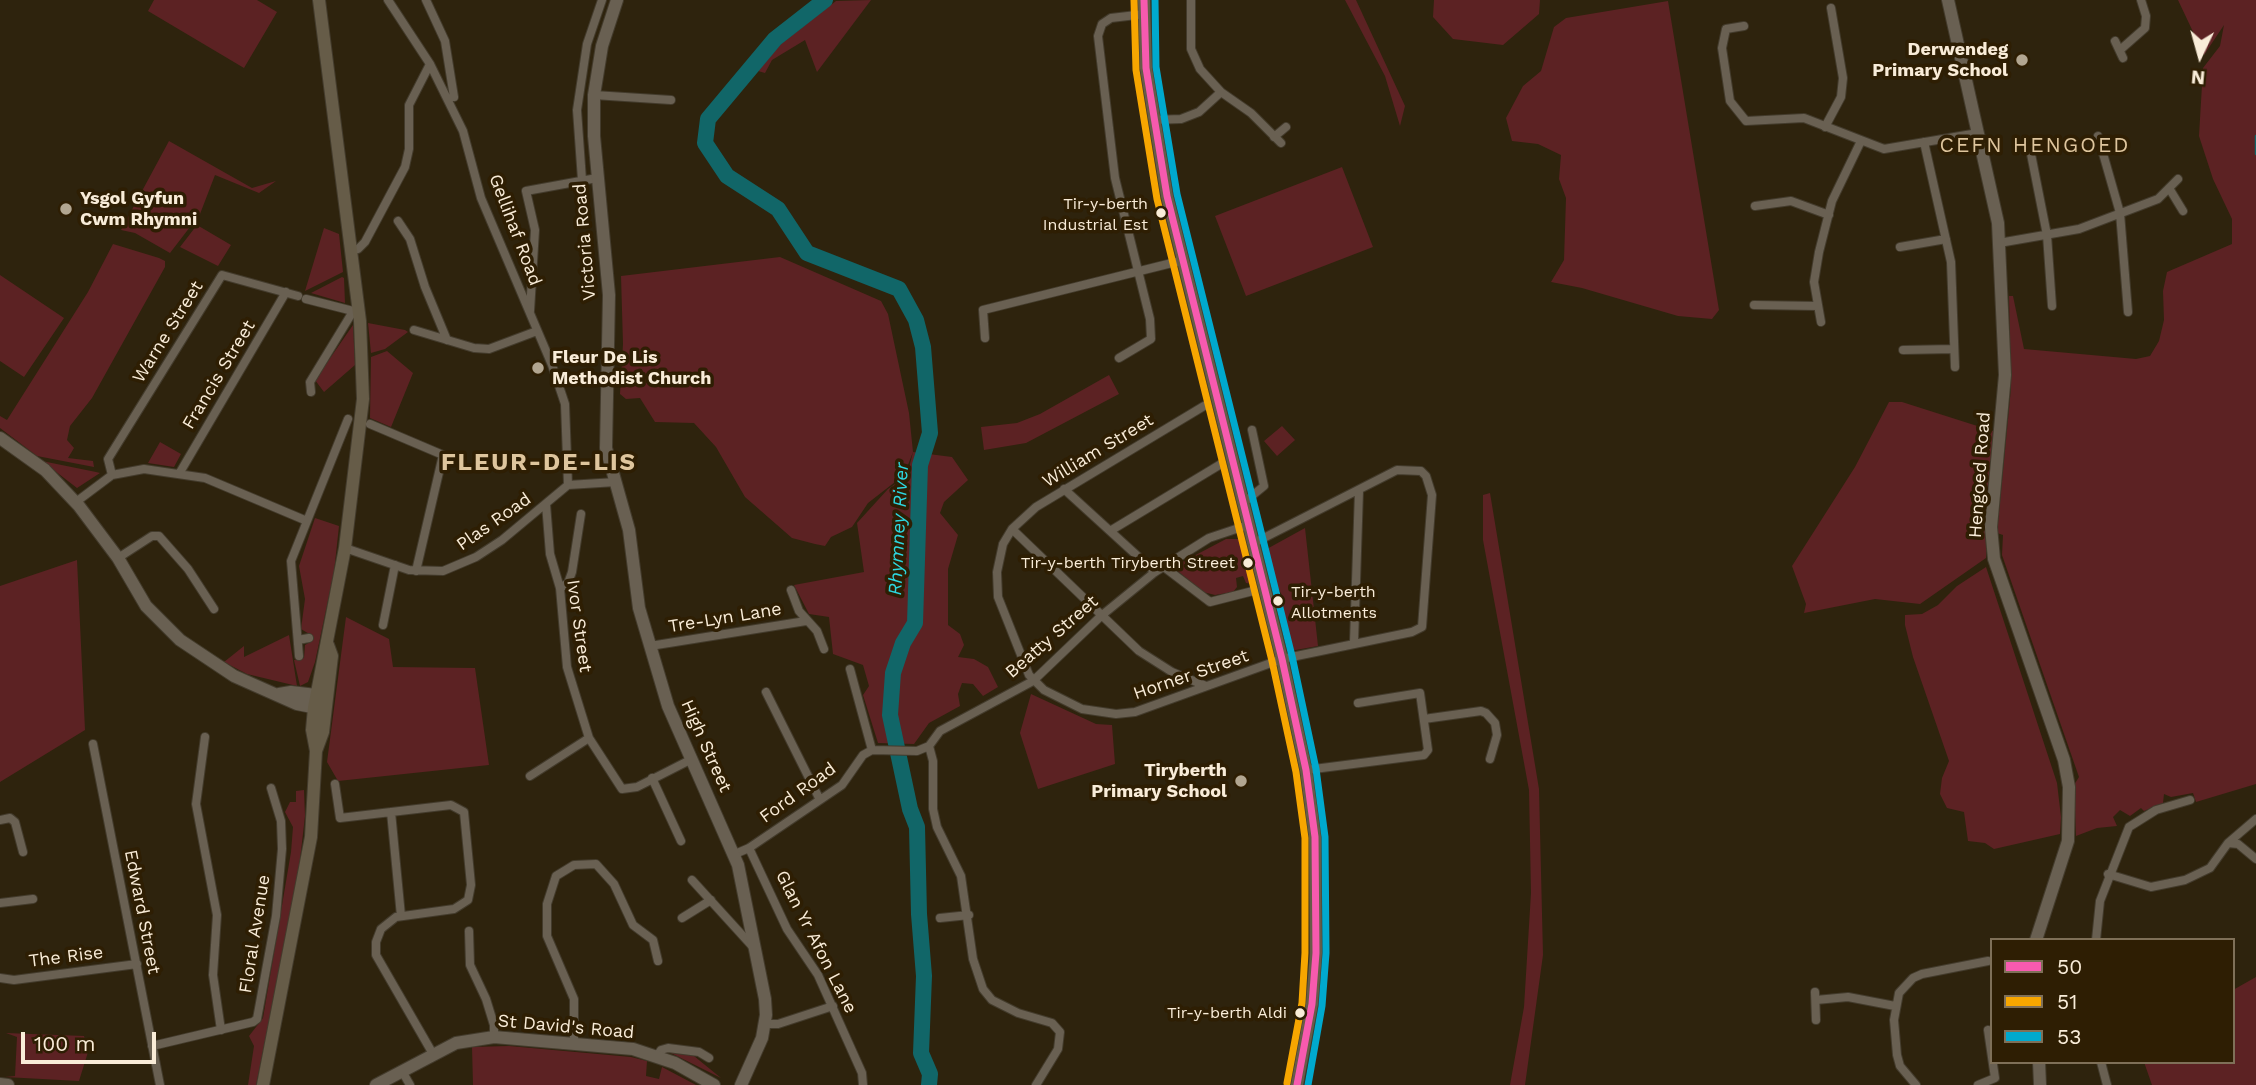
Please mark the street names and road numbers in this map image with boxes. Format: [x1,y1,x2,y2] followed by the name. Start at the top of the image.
[484,171,546,289] street label: Gellihaf Road
[569,183,601,301] street label: Victoria Road
[128,277,208,387] street label: Warne Street
[178,317,260,433] street label: Francis Street
[1039,409,1157,493] street label: William Street
[1965,411,1995,539] street label: Hengoed Road
[452,488,536,556] street label: Plas Road
[562,578,596,674] street label: Ivor Street
[1001,591,1103,683] street label: Beatty Street
[667,598,783,638] street label: Tre-Lyn Lane
[1131,645,1251,705] street label: Horner Street
[676,696,736,796] street label: High Street
[756,758,840,828] street label: Ford Road
[119,848,165,976] street label: Edward Street
[771,867,861,1017] street label: Glan Yr Afon Lane
[235,873,275,995] street label: Floral Avenue
[28,942,104,972] street label: The Rise
[497,1010,635,1044] street label: St David's Road

